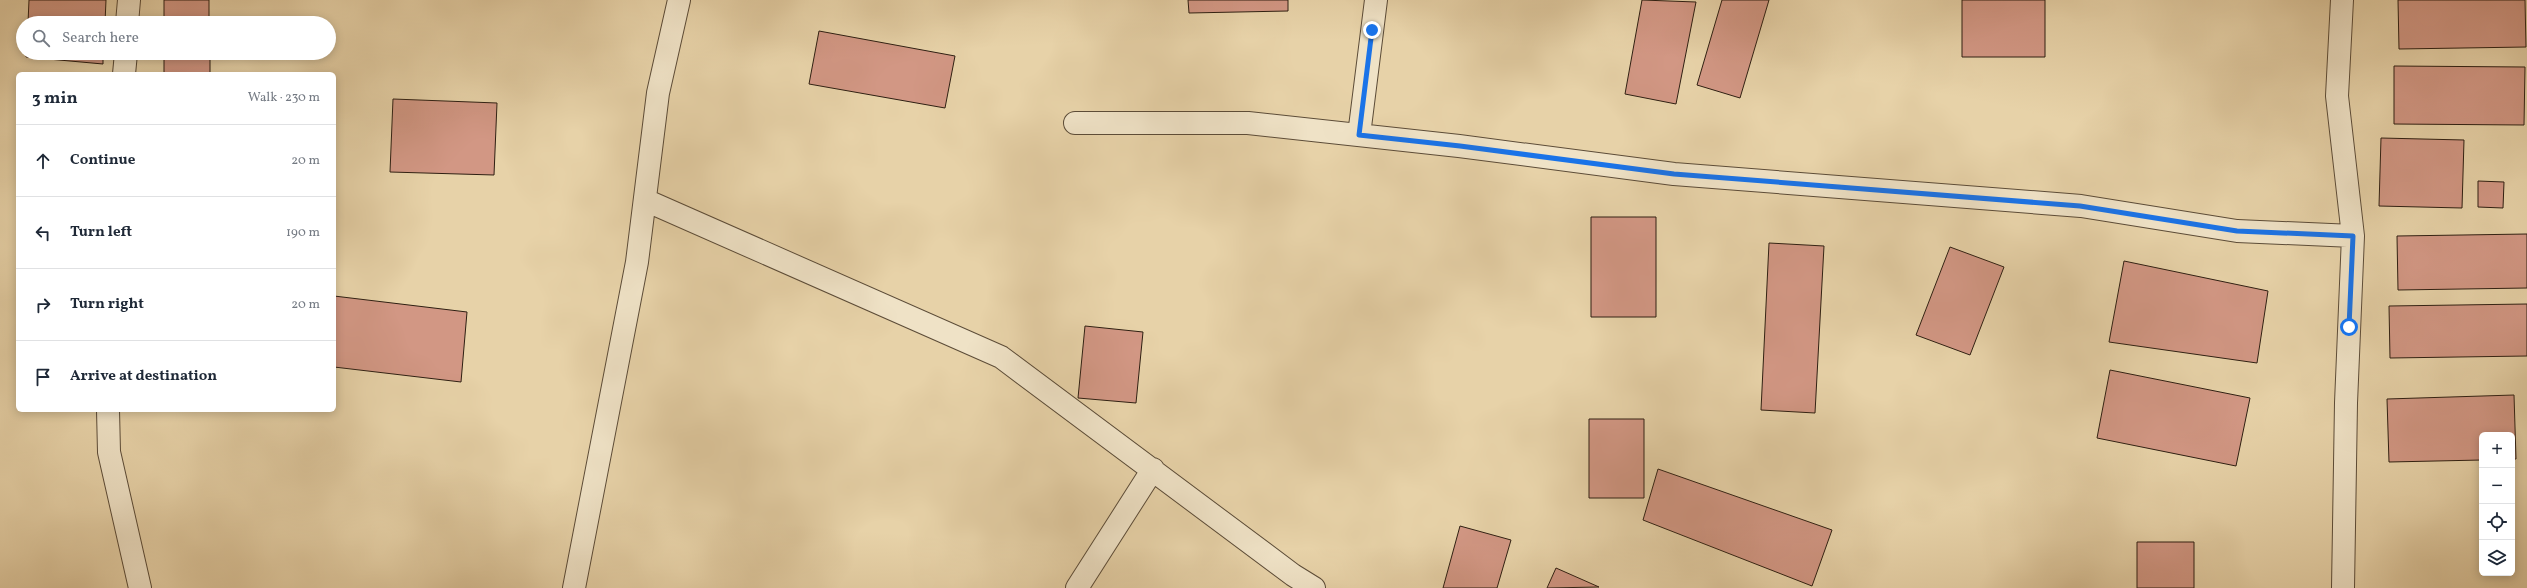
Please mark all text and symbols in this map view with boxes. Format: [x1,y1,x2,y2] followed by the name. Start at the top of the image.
[16,16,336,60] search box
[1363,21,1381,39] route end
[30,27,52,49] icon: search
[62,28,139,49] text: Search here
[32,87,78,110] text: 3 min
[248,89,320,107] text: Walk · 230 m
[32,150,54,172] icon: ahead
[70,150,135,171] text: Continue
[291,152,320,170] text: 20 m
[32,222,54,244] icon: left
[70,222,132,243] text: Turn left
[286,224,320,242] text: 190 m
[32,294,54,316] icon: right
[70,294,144,315] text: Turn right
[291,296,320,314] text: 20 m
[2340,318,2358,336] route start
[32,366,54,388] icon: arrive
[70,366,217,387] text: Arrive at destination
[2479,432,2515,576] map controls
[2479,432,2515,468] button: +
[2479,468,2515,504] button: −
[2479,504,2515,540] button: locate
[2479,540,2515,576] button: layers

